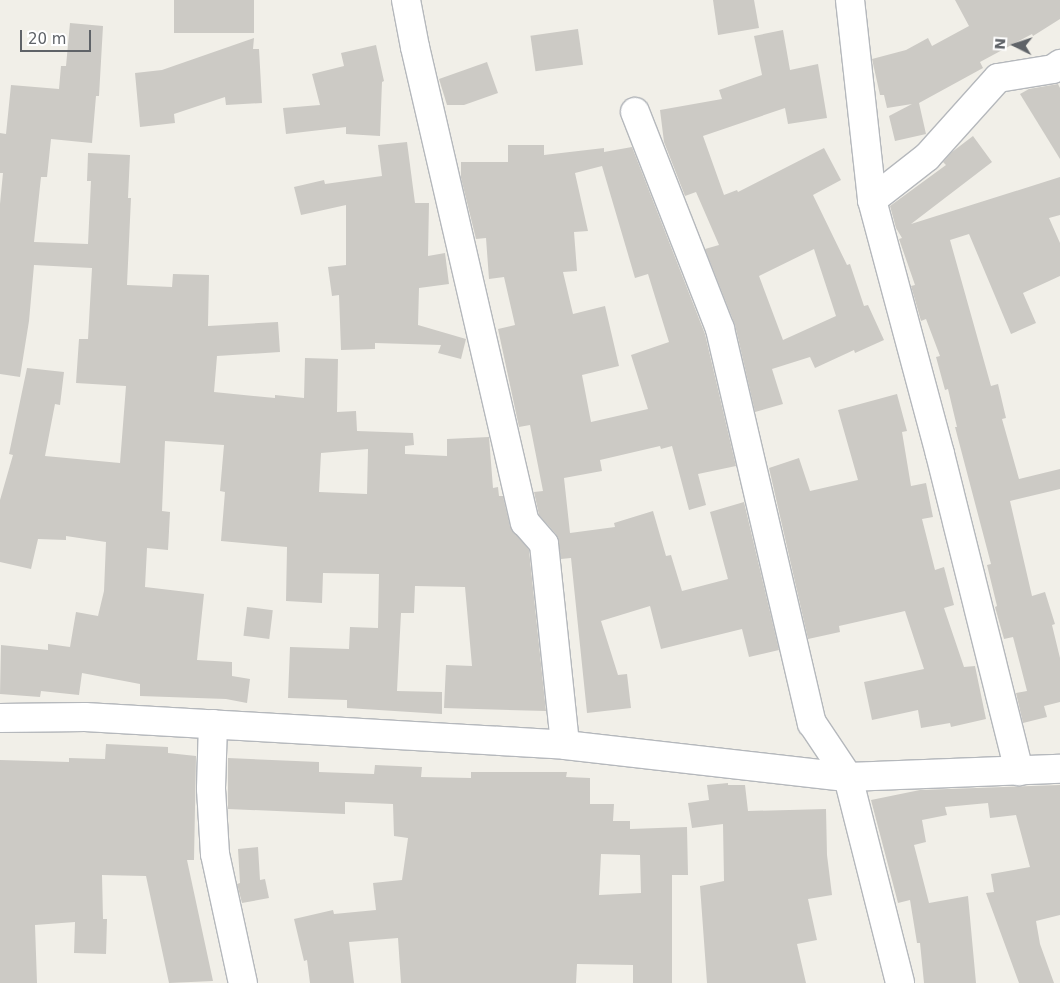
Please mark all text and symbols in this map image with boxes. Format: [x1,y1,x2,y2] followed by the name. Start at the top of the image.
[22,20,94,52] scale bar
[990,20,1040,70] north arrow
[28,30,66,48] text: 20 m
[992,38,1008,50] text: N

